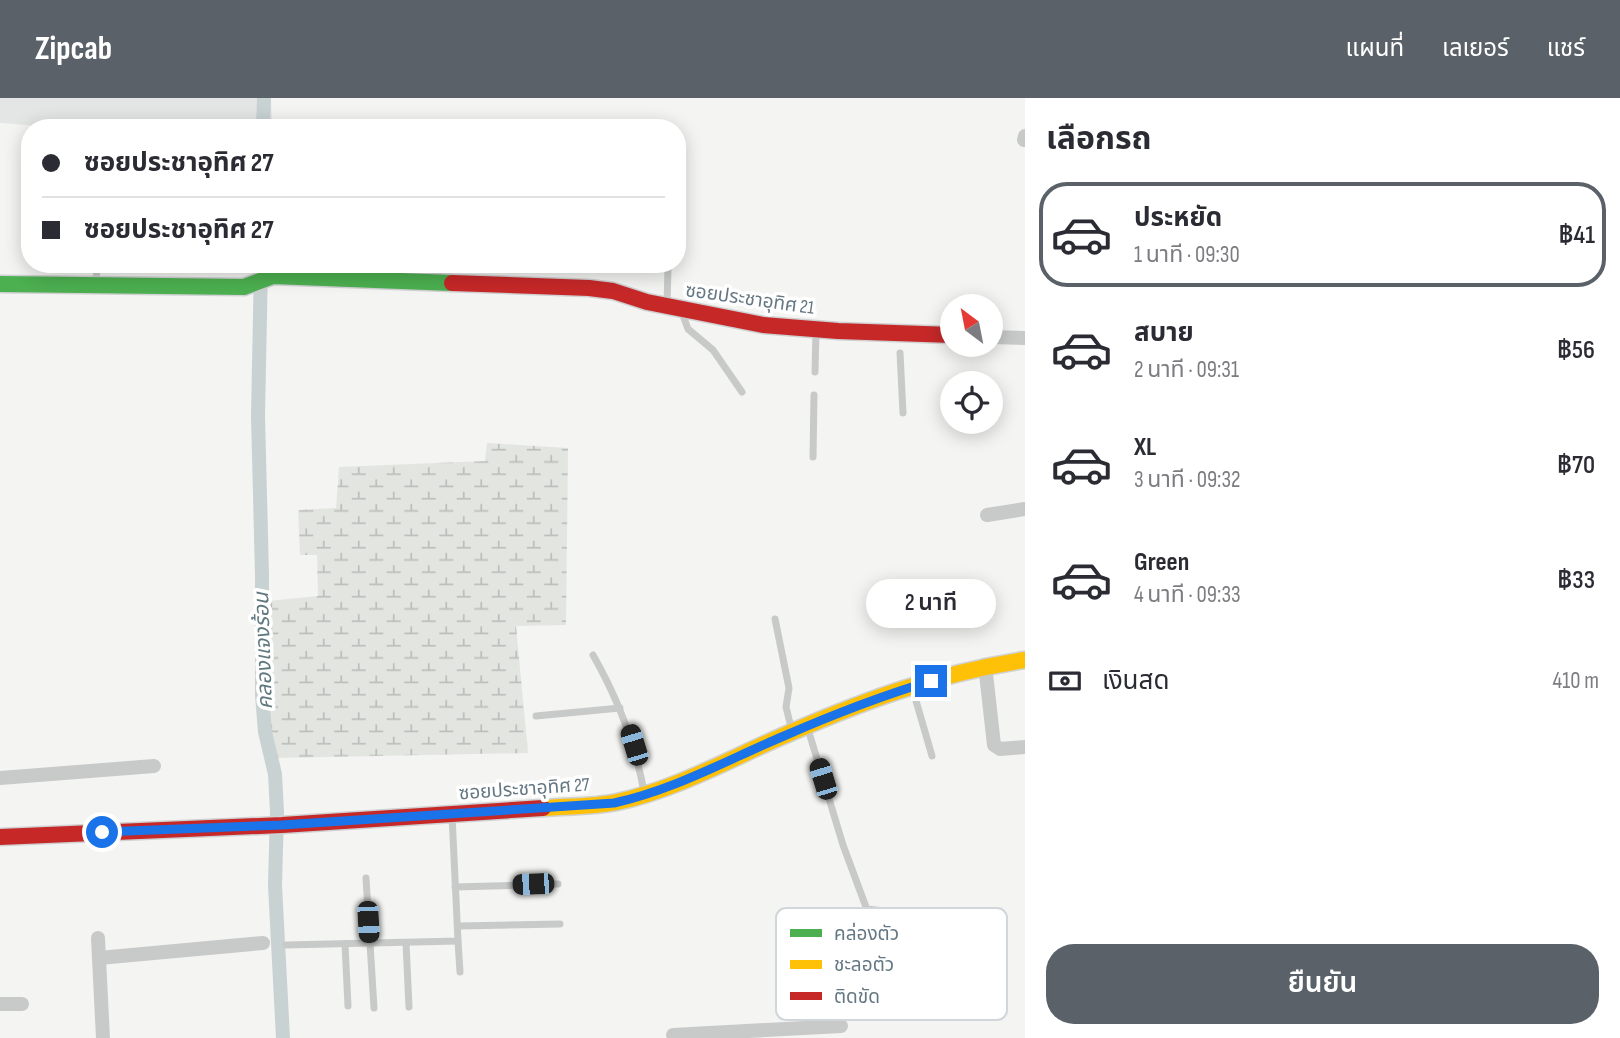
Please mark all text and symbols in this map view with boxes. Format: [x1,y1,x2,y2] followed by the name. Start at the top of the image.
[35,29,112,69] text: Zipcab
[1346,34,1404,63] text: แผนที่
[1442,34,1509,63] text: เลเยอร์
[1547,34,1585,63] text: แชร์
[1046,120,1151,159] text: เลือกรถ
[84,148,274,179] text: ซอยประชาอุทิศ 27
[1050,203,1113,266] icon: car
[1134,203,1222,234] text: ประหยัด
[84,215,274,246] text: ซอยประชาอุทิศ 27
[1558,220,1595,251] text: ฿41
[1134,241,1240,269] text: 1 นาที · 09:30
[684,279,816,320] street label: ซอยประชาอุทิศ 21
[940,294,1003,357] north arrow
[940,294,1003,434] map controls
[1050,318,1113,381] icon: car
[1134,318,1194,349] text: สบาย
[1557,335,1595,366] text: ฿56
[1134,356,1239,384] text: 2 นาที · 09:31
[940,371,1003,434] button: locate
[1134,432,1156,463] text: XL
[1050,433,1113,496] icon: car
[1557,450,1595,481] text: ฿70
[1134,466,1241,494] text: 3 นาที · 09:32
[1134,547,1189,578] text: Green
[1050,548,1113,611] icon: car
[1557,565,1595,596] text: ฿33
[866,580,996,628] callout: 2 นาที
[1134,581,1241,609] text: 4 นาที · 09:33
[905,589,957,617] text: 2 นาที
[249,591,278,710] water label: คลองแจงร้อน
[1046,662,1084,700] icon: cash
[915,665,947,697] route end
[1102,666,1169,697] text: เงินสด
[1553,667,1599,695] text: 410 m
[618,722,651,768] car
[807,756,840,802] car
[458,773,591,806] street label: ซอยประชาอุทิศ 27
[86,816,118,848] route start
[512,873,555,895] car
[357,900,380,944] car
[776,908,1007,1020] legend
[834,922,899,946] text: คล่องตัว
[1046,944,1599,1024] button: ยืนยัน
[834,954,894,977] text: ชะลอตัว
[834,986,880,1009] text: ติดขัด

